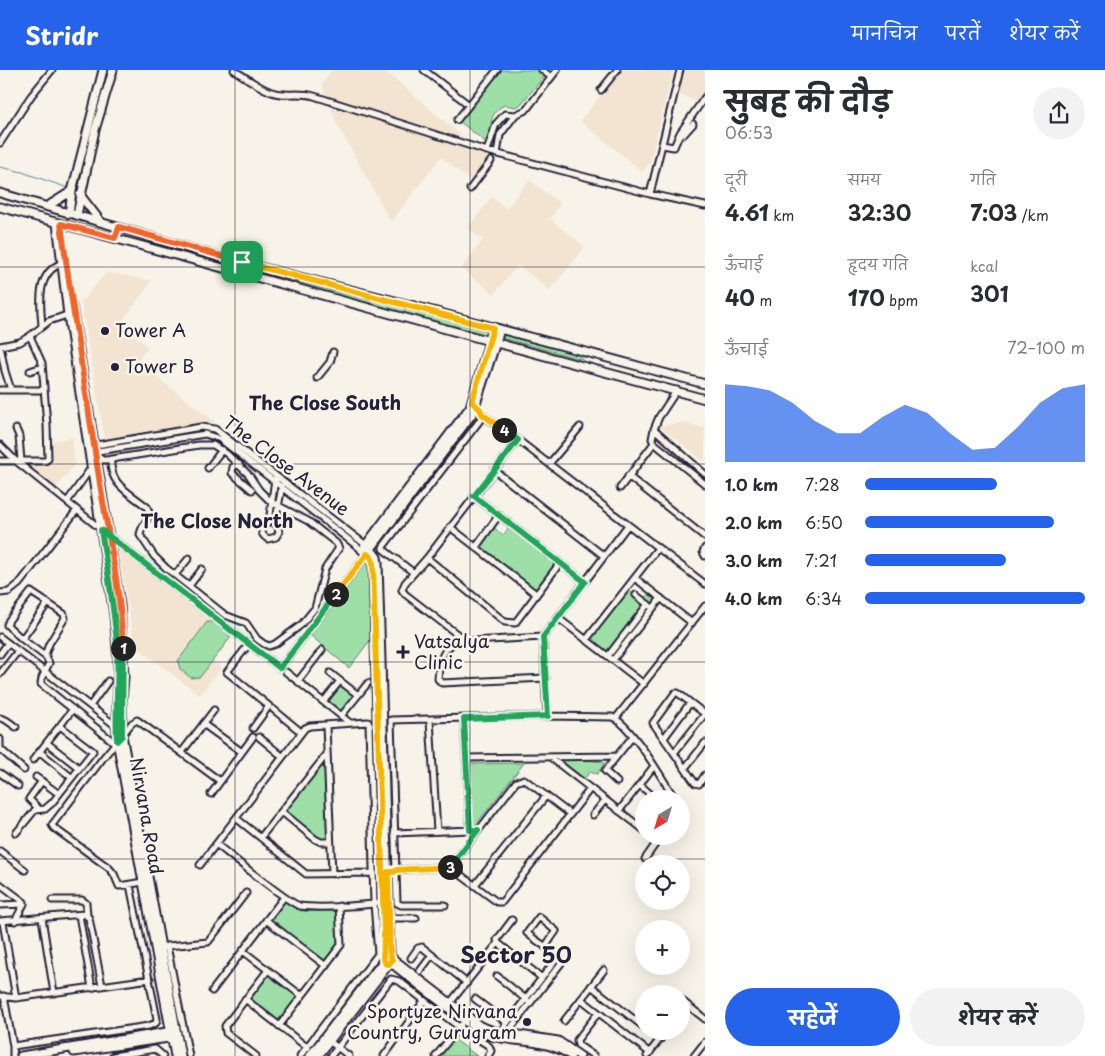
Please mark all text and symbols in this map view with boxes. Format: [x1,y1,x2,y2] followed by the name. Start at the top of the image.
[25,17,98,53] text: Stridr
[851,19,917,46] text: मानचित्र
[945,19,981,46] text: परतें
[1009,19,1080,46] text: शेयर करें
[725,79,891,122] text: सुबह की दौड़
[1033,87,1085,139] button: share
[725,120,773,144] text: 06:53
[725,169,747,190] text: दूरी
[848,169,881,190] text: समय
[970,169,996,190] text: गति
[725,196,769,228] text: 4.61
[848,196,911,228] text: 32:30
[970,196,1017,228] text: 7:03
[769,205,794,226] text: km
[1017,205,1049,226] text: /km
[221,241,263,283] pin
[228,248,256,276] icon: arrive
[725,254,763,275] text: ऊँचाई
[848,254,908,275] text: हृदय गति
[970,256,998,277] text: kcal
[970,277,1008,309] text: 301
[725,281,755,313] text: 40
[848,281,885,313] text: 170
[755,290,772,311] text: m
[885,290,918,311] text: bpm
[115,316,186,343] place label: Tower A
[99,325,111,337] marker: Tower A
[1008,335,1085,359] text: 72–100 m
[725,336,768,360] text: ऊँचाई
[125,352,194,379] place label: Tower B
[109,361,121,373] marker: Tower B
[249,388,401,416] district label: The Close South
[218,408,356,521] street label: The Close Avenue
[492,418,516,442] pin: 4
[500,420,509,441] text: 4
[725,472,778,496] text: 1.0 km
[805,472,840,496] text: 7:28
[140,506,294,534] district label: The Close North
[725,510,782,534] text: 2.0 km
[805,510,843,534] text: 6:50
[725,548,782,572] text: 3.0 km
[805,548,837,572] text: 7:21
[324,582,348,606] pin: 2
[332,584,341,605] text: 2
[725,586,782,610] text: 4.0 km
[805,586,842,610] text: 6:34
[414,627,490,675] place label: Vatsalya Clinic
[110,636,136,660] pin: 1
[120,638,127,659] text: 1
[396,645,410,659] marker: Vatsalya Clinic
[124,755,171,876] street label: Nirvana Road
[635,790,690,845] north arrow
[635,790,690,1040] map controls
[438,854,462,880] pin: 3
[635,855,690,910] button: locate
[446,857,455,878] text: 3
[635,920,690,975] button: +
[460,937,572,970] district label: Sector 50
[635,985,690,1040] button: −
[725,988,900,1046] button: सहेजें
[910,988,1085,1046] button: शेयर करें
[347,997,517,1045] place label: Sportyze Nirvana Country, Gurugram
[521,1016,533,1028] marker: Sportyze Nirvana Country, Gurugram

